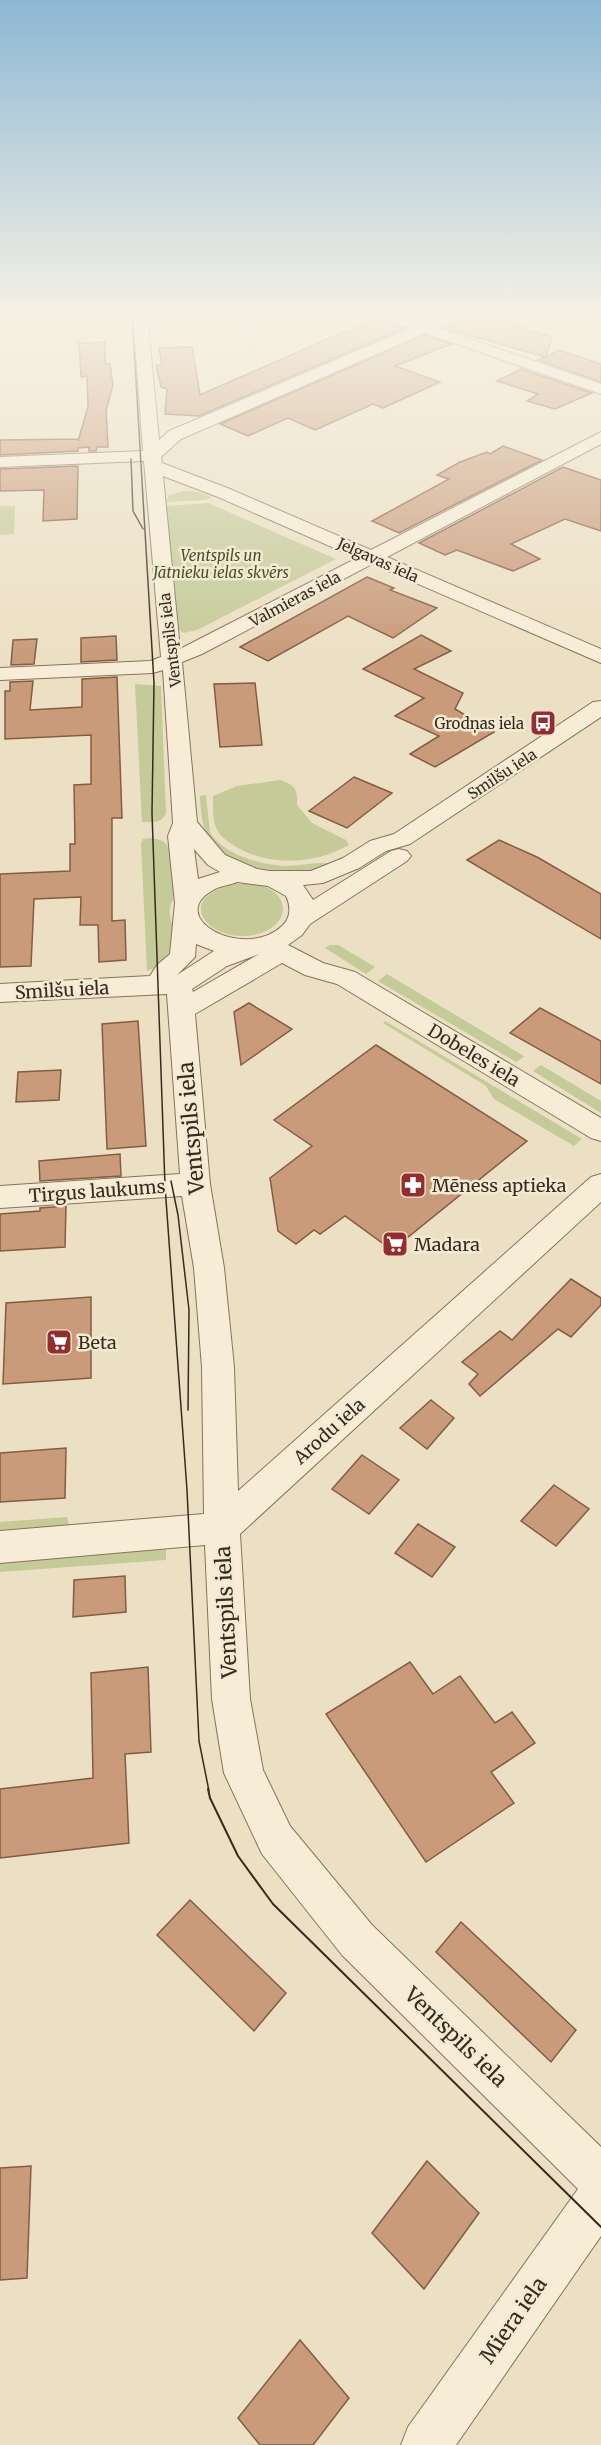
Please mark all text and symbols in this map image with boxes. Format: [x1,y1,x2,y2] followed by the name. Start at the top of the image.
[333,533,422,586] street label: Jelgavas iela
[151,546,289,582] park label: Ventspils un Jātnieku ielas skvērs
[245,567,344,631] street label: Valmieras iela
[155,592,185,689] street label: Ventspils iela
[528,708,558,738] bus stop icon: Grodņas iela
[435,714,524,734] place label: Grodņas iela
[464,745,540,803] street label: Smilšu iela
[14,976,110,1004] street label: Smilšu iela
[424,1018,525,1092] street label: Dobeles iela
[172,1061,210,1196] street label: Ventspils iela
[398,1170,428,1200] pharmacy icon: Mēness aptieka
[432,1174,567,1197] place label: Mēness aptieka
[28,1175,166,1207] street label: Tirgus laukums
[380,1229,410,1259] supermarket icon: Madara
[414,1233,480,1256] place label: Madara
[44,1327,74,1357] supermarket icon: Beta
[78,1331,117,1354] place label: Beta
[288,1393,370,1470] street label: Arodu iela
[209,1545,243,1680] street label: Ventspils iela
[398,1981,513,2093] street label: Ventspils iela
[473,2272,553,2368] street label: Miera iela

